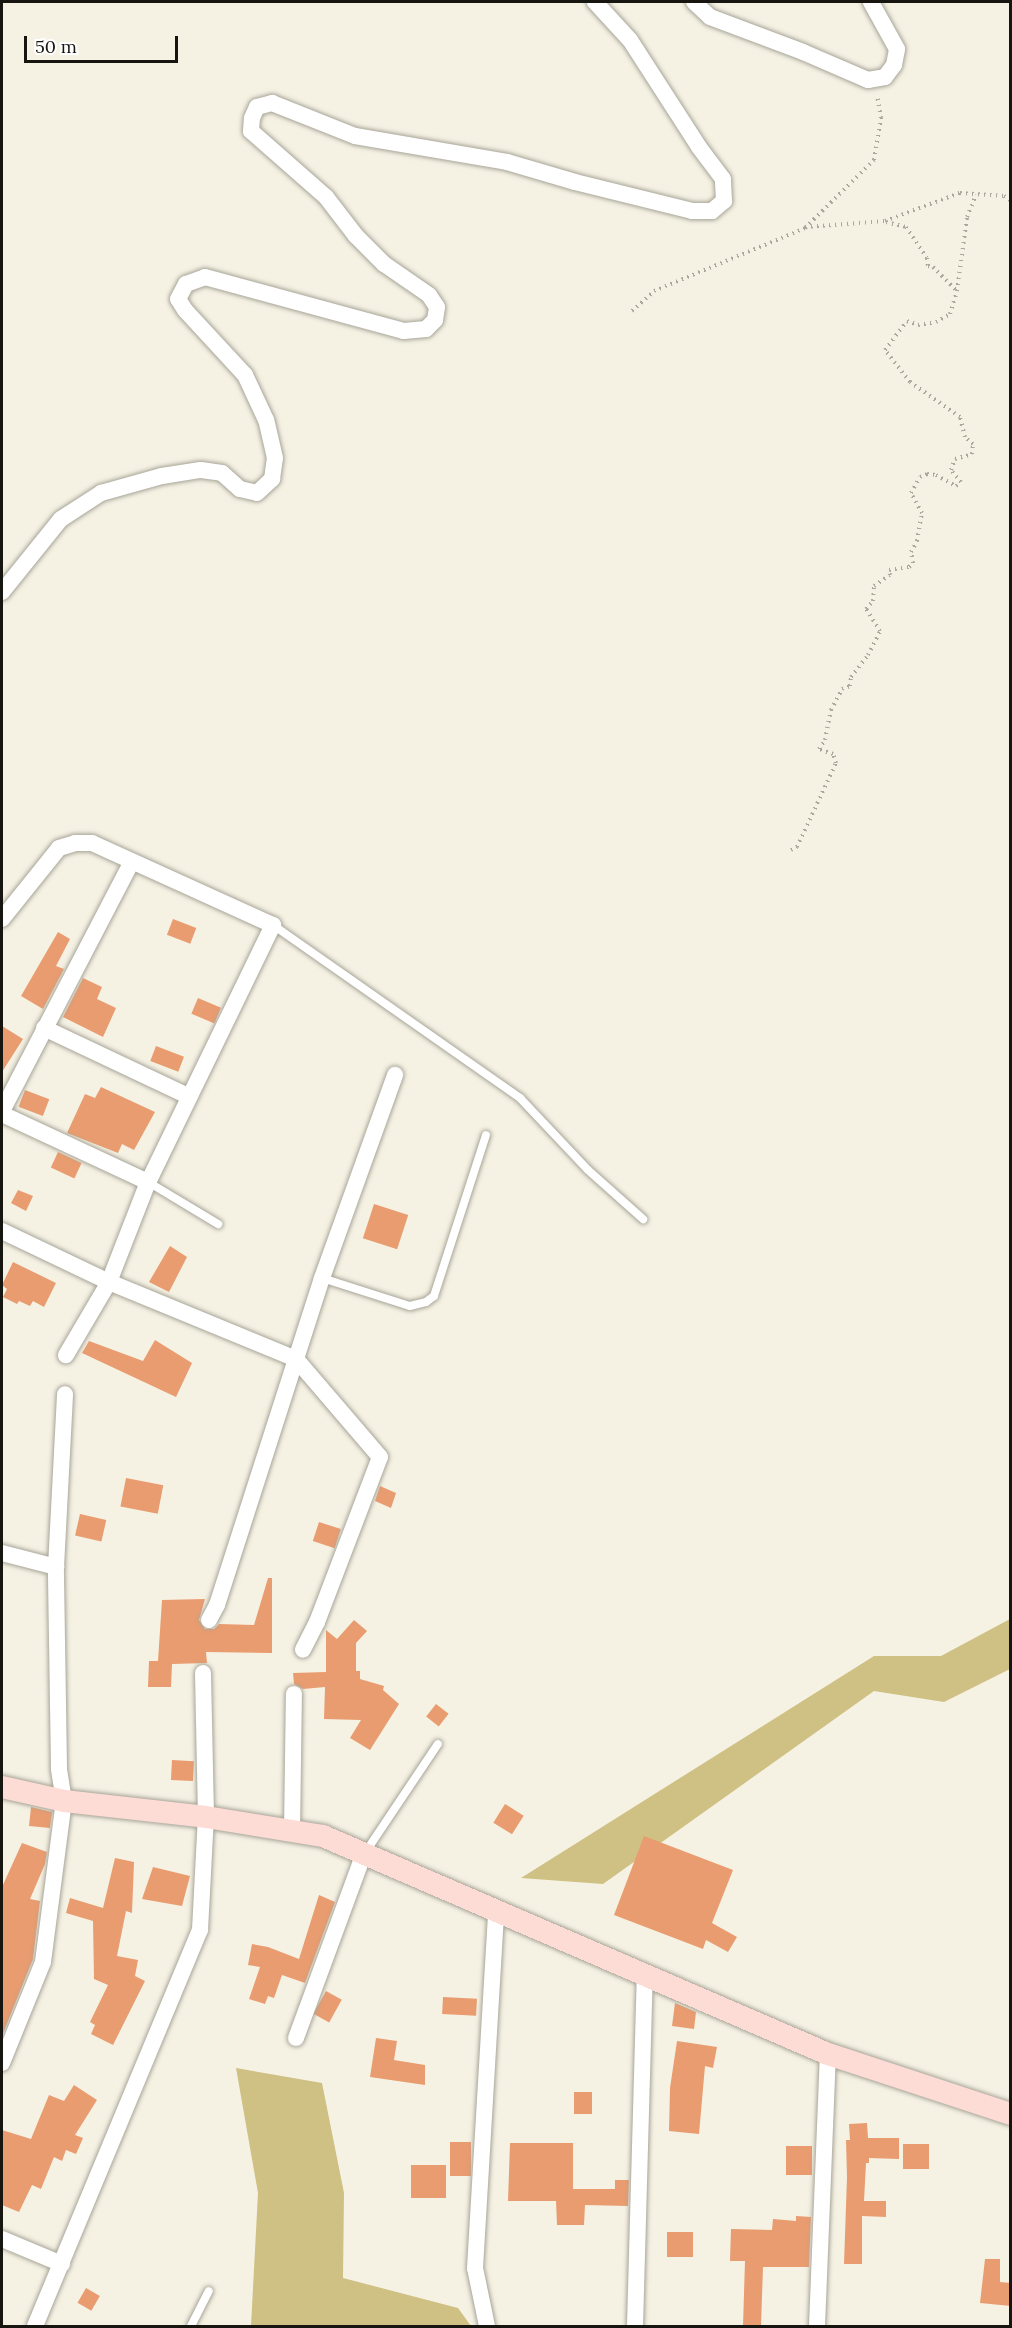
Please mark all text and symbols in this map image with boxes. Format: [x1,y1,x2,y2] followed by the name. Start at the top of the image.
[27,24,182,62] scale bar
[35,35,77,58] text: 50 m

